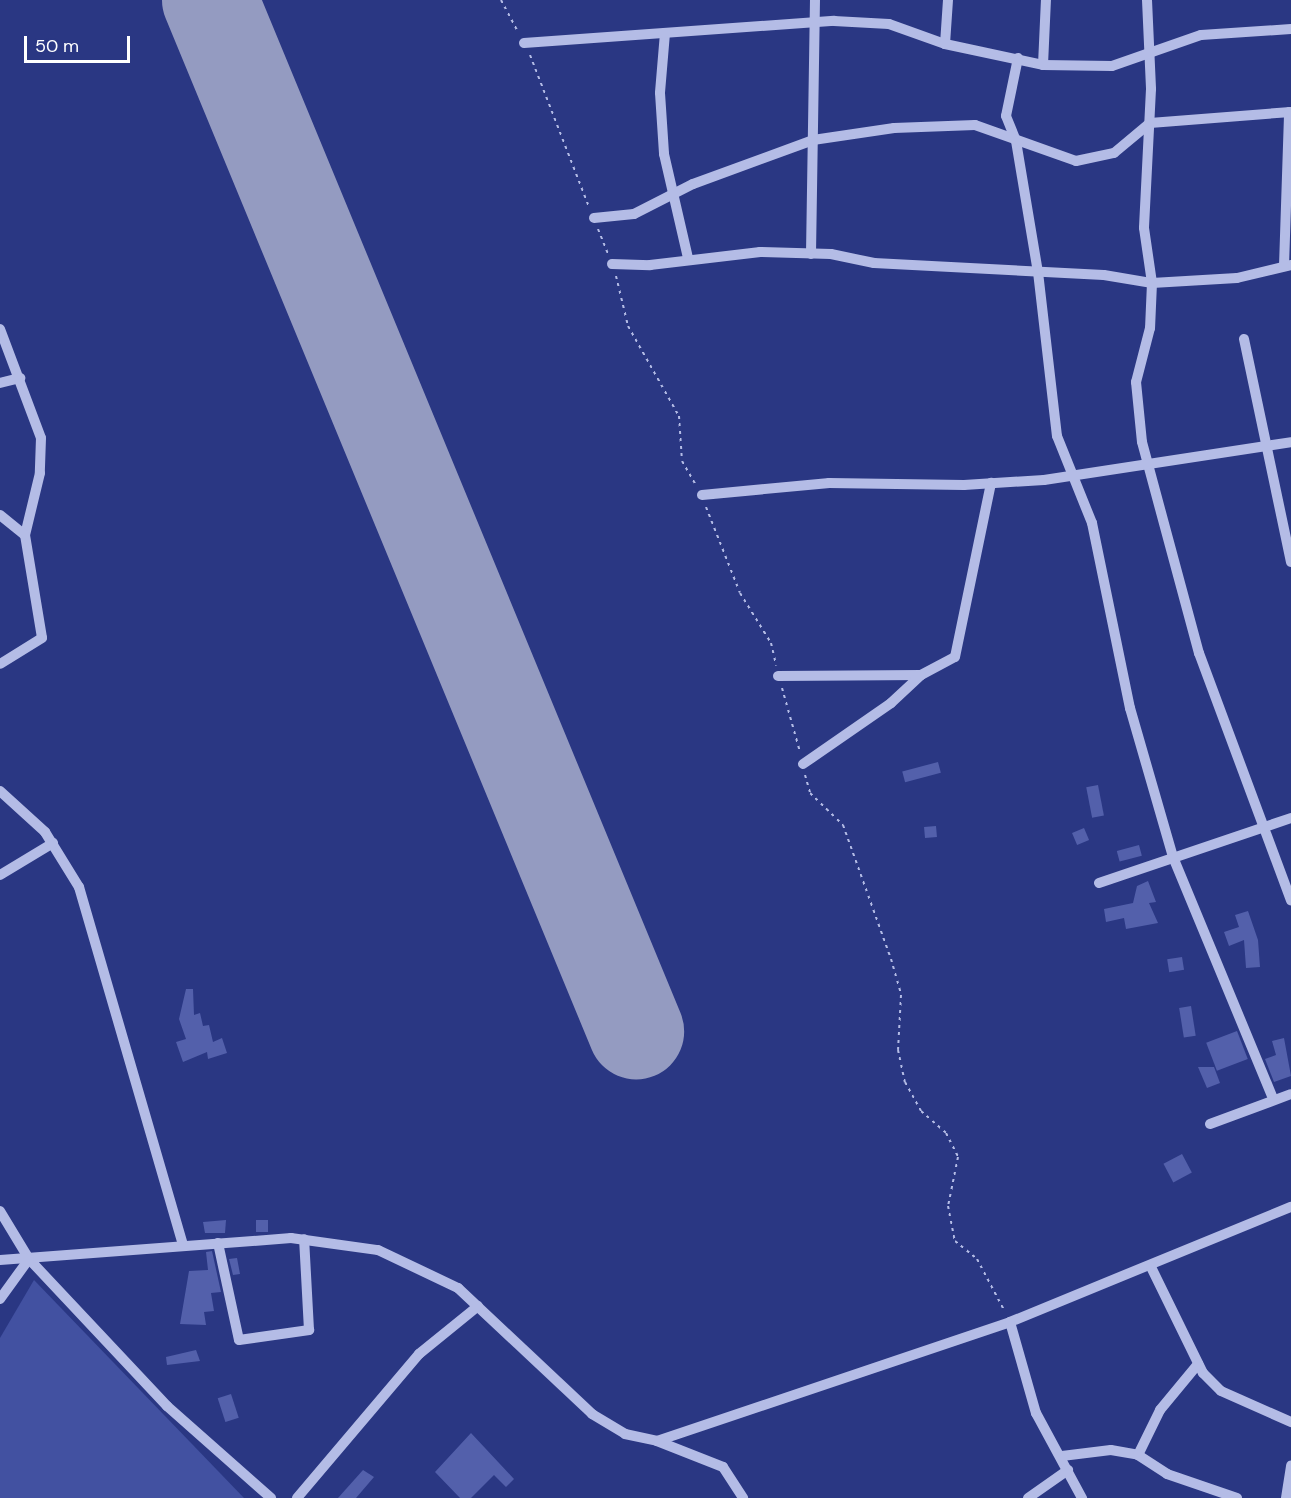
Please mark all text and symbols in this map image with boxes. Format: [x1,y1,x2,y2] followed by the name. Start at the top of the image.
[27,24,134,62] scale bar
[35,34,79,58] text: 50 m

